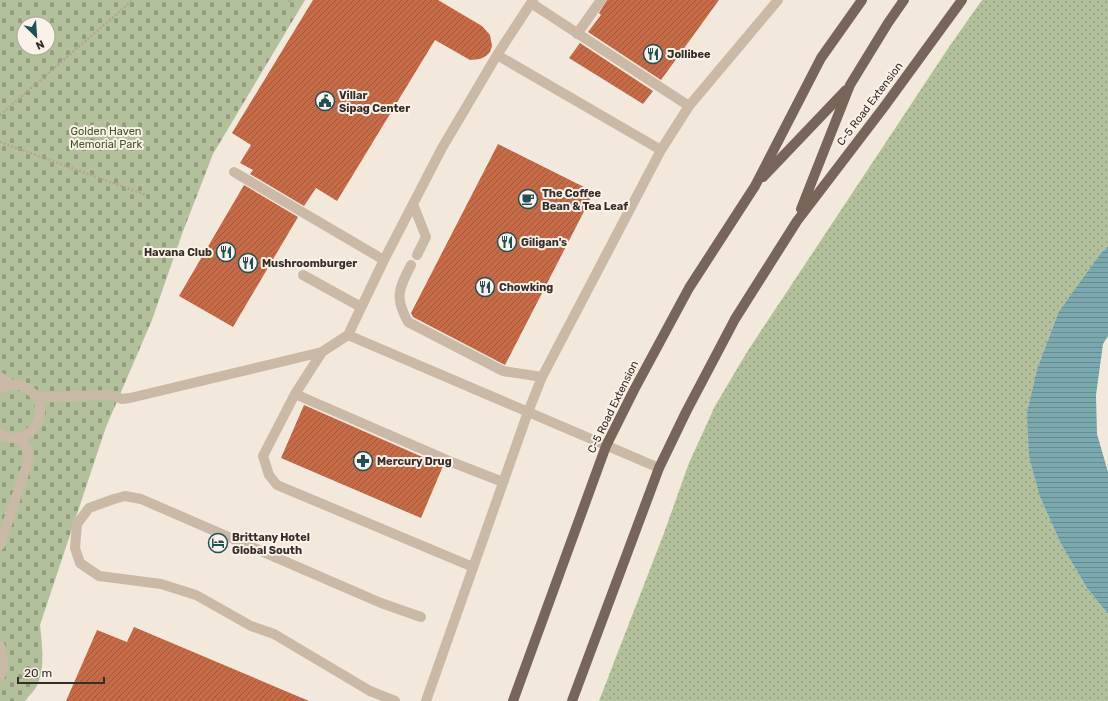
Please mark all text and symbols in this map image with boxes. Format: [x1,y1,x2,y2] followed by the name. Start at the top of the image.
[16,16,56,56] north arrow
[34,37,46,52] text: N
[642,43,664,65] restaurant icon: Jollibee
[667,48,711,61] place label: Jollibee
[834,60,906,148] street label: C-5 Road Extension
[339,89,410,115] place label: Villar Sipag Center
[314,90,336,112] public building icon: Villar Sipag Center
[70,125,142,151] park label: Golden Haven Memorial Park
[542,187,628,213] place label: The Coffee Bean & Tea Leaf
[517,188,539,210] cafe icon: The Coffee Bean & Tea Leaf
[496,231,518,253] restaurant icon: Giligan's
[521,236,567,249] place label: Giligan's
[215,241,237,263] restaurant icon: Havana Club
[144,246,212,259] place label: Havana Club
[237,252,259,274] restaurant icon: Mushroomburger
[262,257,357,270] place label: Mushroomburger
[474,276,496,298] restaurant icon: Chowking
[499,281,553,294] place label: Chowking
[585,359,641,455] street label: C-5 Road Extension
[352,450,374,472] pharmacy icon: Mercury Drug
[377,455,452,468] place label: Mercury Drug
[232,531,310,557] place label: Brittany Hotel Global South
[207,532,229,554] hotel icon: Brittany Hotel Global South
[18,659,104,685] scale bar
[24,666,52,680] text: 20 m

